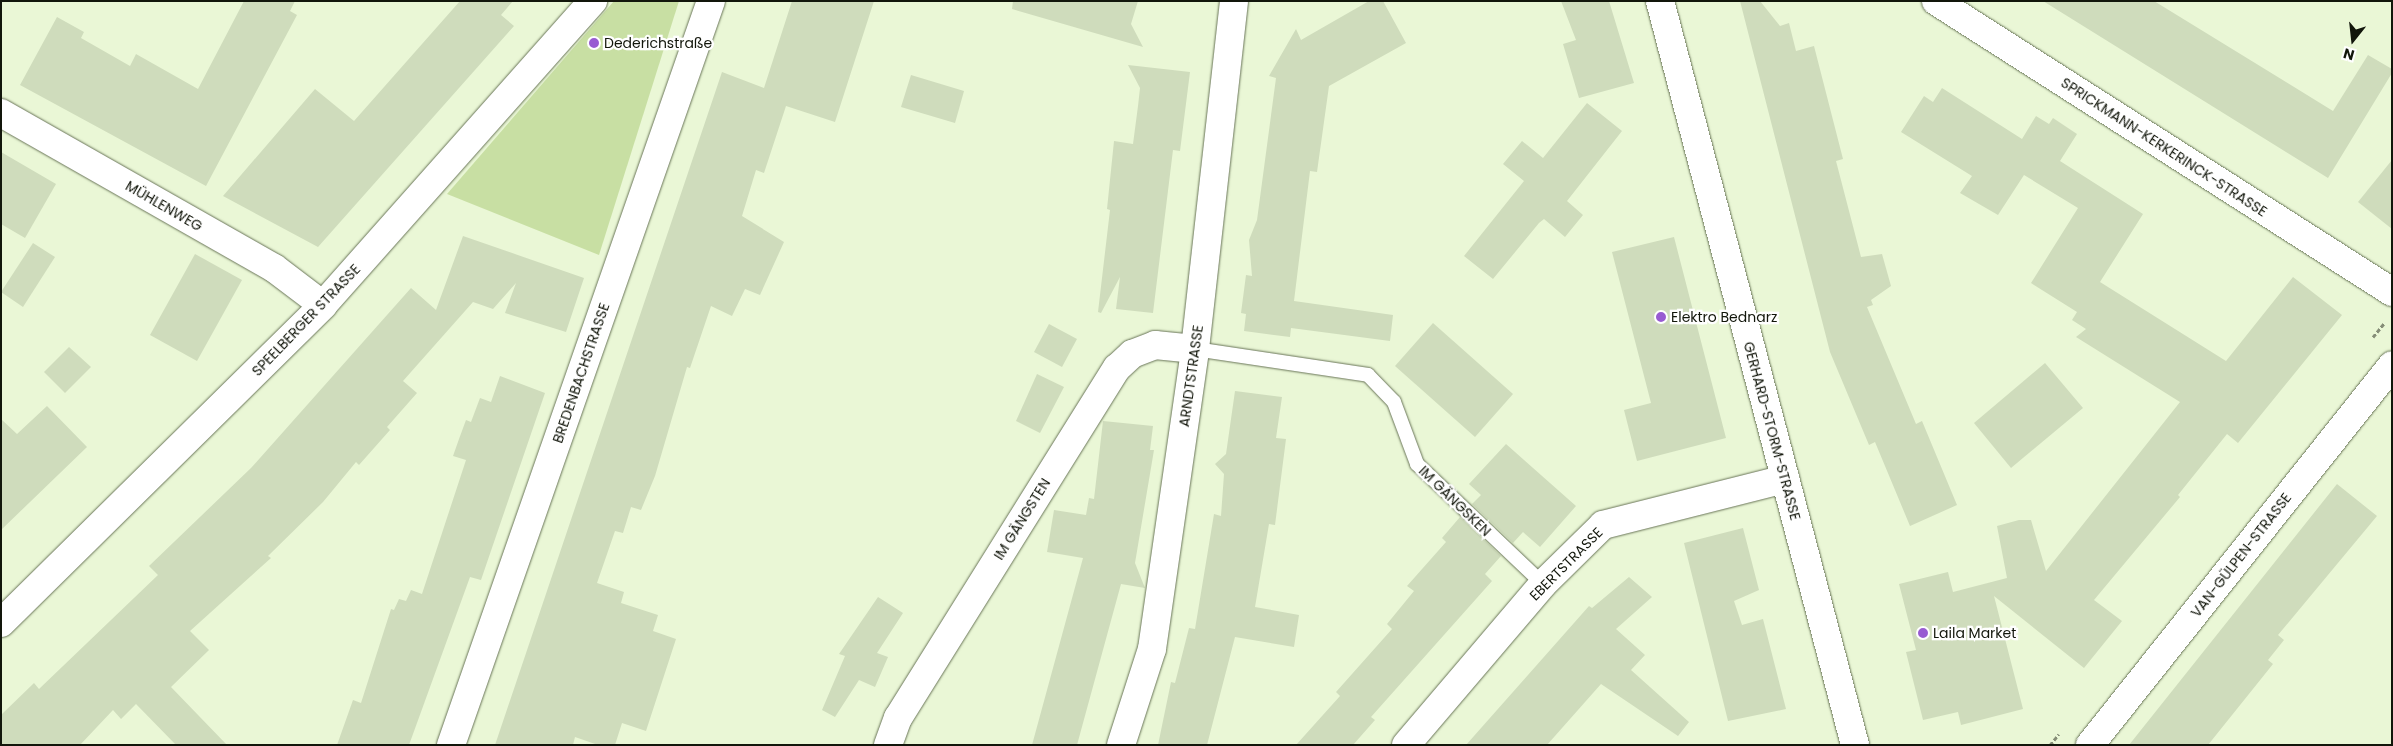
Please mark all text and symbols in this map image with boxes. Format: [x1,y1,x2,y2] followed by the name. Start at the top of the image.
[2328,15,2378,65] north arrow
[604,35,712,51] place label: Dederichstraße
[588,37,600,49] marker: Dederichstraße
[2341,43,2357,65] text: N
[2058,74,2270,220] street label: SPRICKMANN-KERKERINCK-STRASSE
[123,177,205,235] street label: MÜHLENWEG
[248,261,364,379] street label: SPEELBERGER STRASSE
[549,301,613,445] street label: BREDENBACHSTRASSE
[1671,309,1777,325] place label: Elektro Bednarz
[1655,311,1667,323] marker: Elektro Bednarz
[1176,324,1206,428] street label: ARNDTSTRASSE
[1740,340,1804,522] street label: GERHARD-STORM-STRASSE
[1415,462,1495,540] street label: IM GÄNGSKEN
[990,475,1054,563] street label: IM GÄNGSTEN
[2187,490,2295,620] street label: VAN-GÜLPEN-STRASSE
[1526,524,1606,604] street label: EBERTSTRASSE
[1933,625,2016,641] place label: Laila Market
[1917,627,1929,639] marker: Laila Market

